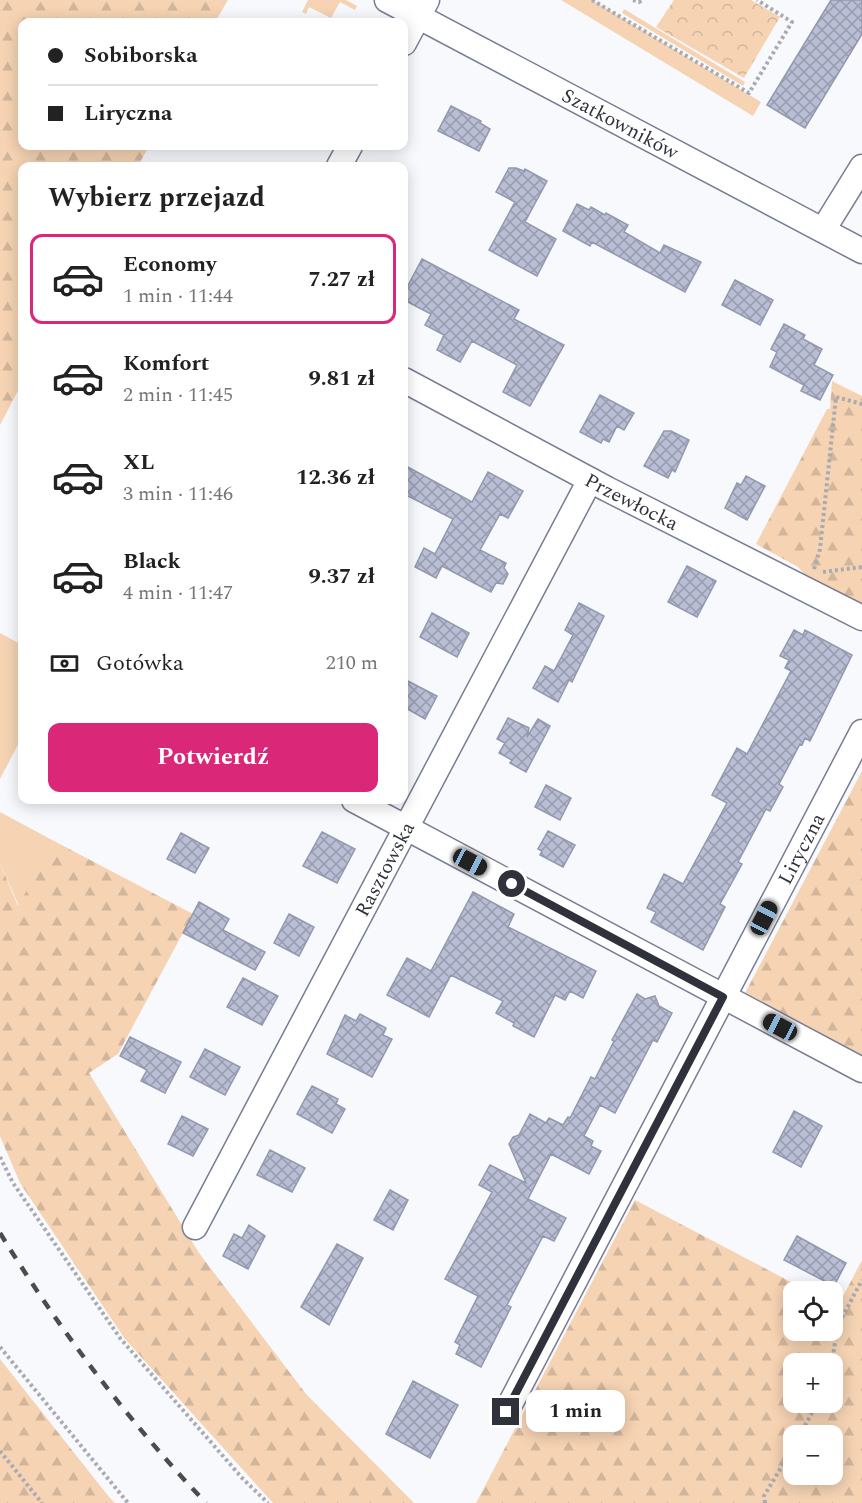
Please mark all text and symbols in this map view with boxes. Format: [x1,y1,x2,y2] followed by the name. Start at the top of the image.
[84,39,198,72] text: Sobiborska
[556,81,685,168] street label: Szatkowników
[84,97,172,130] text: Liryczna
[48,177,265,219] text: Wybierz przejazd
[123,248,216,281] text: Economy
[51,252,105,306] icon: car
[308,263,375,296] text: 7.27 zł
[123,281,233,311] text: 1 min · 11:44
[123,347,209,380] text: Komfort
[51,351,105,405] icon: car
[308,362,375,395] text: 9.81 zł
[123,380,233,410] text: 2 min · 11:45
[123,446,154,479] text: XL
[51,450,105,504] icon: car
[296,461,375,494] text: 12.36 zł
[579,466,684,539] street label: Przewłocka
[123,479,233,509] text: 3 min · 11:46
[123,545,181,578] text: Black
[51,549,105,603] icon: car
[308,560,375,593] text: 9.37 zł
[123,578,233,608] text: 4 min · 11:47
[48,647,81,680] icon: cash
[96,647,184,680] text: Gotówka
[326,648,378,678] text: 210 m
[48,723,378,792] button: Potwierdź
[771,808,833,890] street label: Liryczna
[348,816,423,922] street label: Rasztowska
[450,846,490,878] car
[498,870,525,897] route start
[748,898,780,938] car
[760,1011,800,1043] car
[783,1281,843,1485] map controls
[783,1281,843,1341] button: locate
[783,1353,843,1413] button: +
[527,1391,626,1433] callout: 1 min
[549,1396,602,1426] text: 1 min
[492,1398,519,1425] route end
[783,1425,843,1485] button: −

